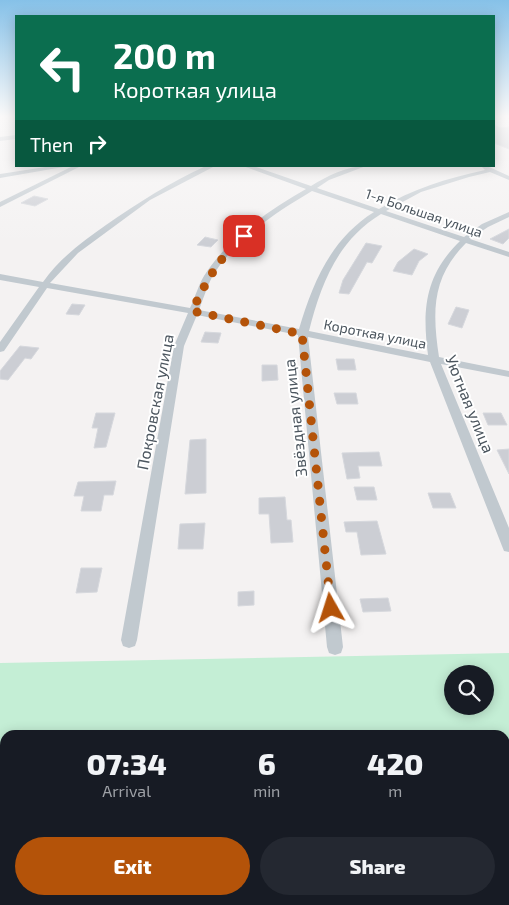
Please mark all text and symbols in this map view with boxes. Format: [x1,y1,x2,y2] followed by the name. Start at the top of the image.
[113,34,216,76] text: 200 m
[30,35,95,100] icon: left
[113,76,277,102] text: Короткая улица
[83,130,111,158] icon: right
[30,133,73,156] text: Then
[363,185,485,241] street label: 1-я Большая улица
[223,215,265,257] pin
[230,222,258,250] icon: arrive
[322,315,428,352] street label: Короткая улица
[132,332,178,472] street label: Покровская улица
[441,352,499,456] street label: Уютная улица
[279,358,311,478] street label: Звёздная улица
[304,581,356,633] position arrow
[444,665,494,715] map controls
[444,665,494,715] button: search
[86,745,167,781] text: 07:34
[258,745,276,781] text: 6
[367,745,424,781] text: 420
[102,781,151,800] text: Arrival
[253,781,280,800] text: min
[388,781,402,800] text: m
[15,837,250,895] button: Exit
[260,837,495,895] button: Share

